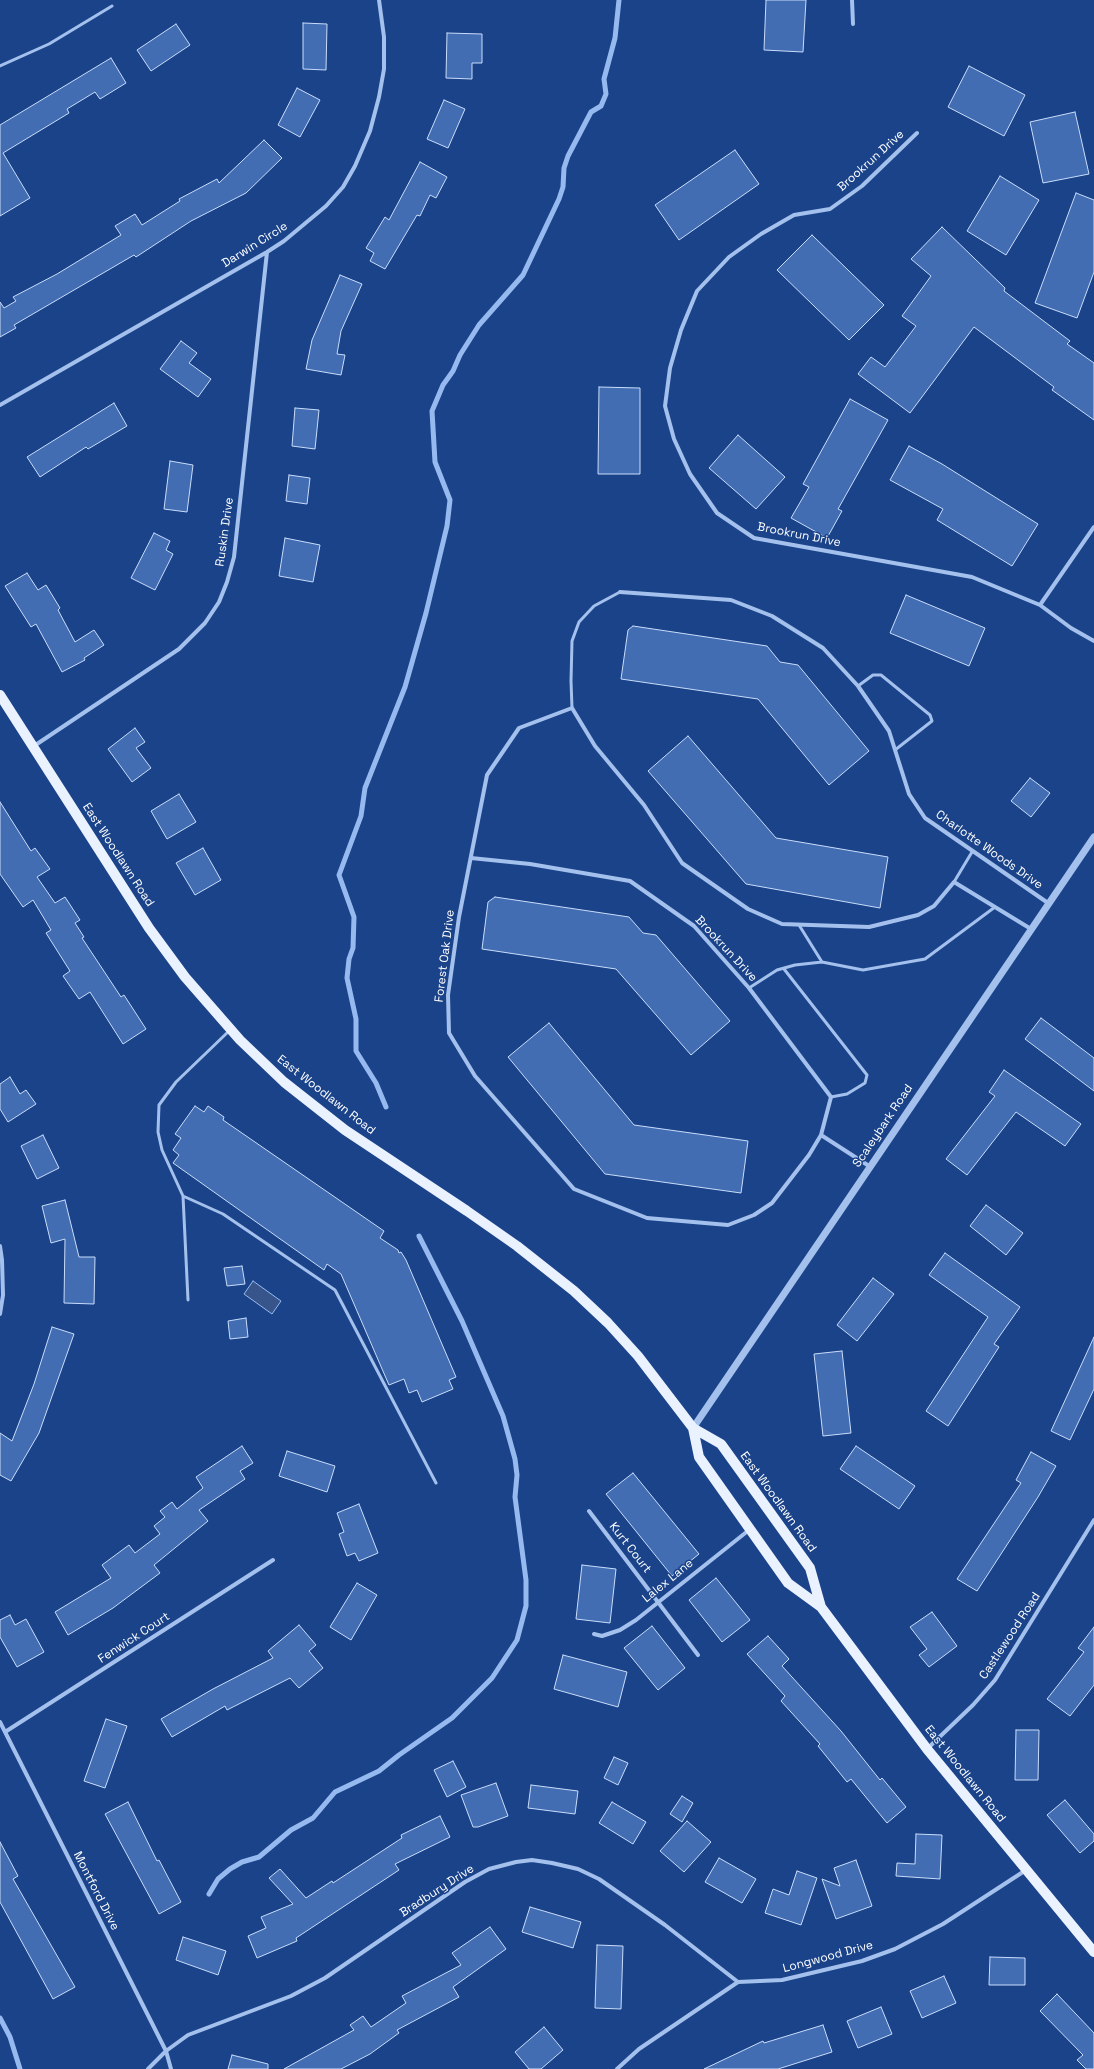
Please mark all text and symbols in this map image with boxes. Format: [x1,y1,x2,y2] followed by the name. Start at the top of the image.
[835,127,907,195] street label: Brookrun Drive
[220,219,290,271] street label: Darwin Circle
[213,496,237,568] street label: Ruskin Drive
[756,520,842,550] street label: Brookrun Drive
[79,801,157,909] street label: East Woodlawn Road
[933,808,1045,892] street label: Charlotte Woods Drive
[432,909,458,1003] street label: Forest Oak Drive
[692,913,760,985] street label: Brookrun Drive
[274,1052,378,1138] street label: East Woodlawn Road
[850,1082,916,1170] street label: Scaleybark Road
[737,1449,819,1555] street label: East Woodlawn Road
[606,1520,654,1576] street label: Kurt Court
[640,1556,696,1606] street label: Lalex Lane
[977,1590,1043,1682] street label: Castlewood Road
[95,1609,173,1667] street label: Fenwick Court
[921,1723,1009,1825] street label: East Woodlawn Road
[70,1849,122,1933] street label: Montford Drive
[397,1862,477,1920] street label: Bradbury Drive
[781,1938,875,1976] street label: Longwood Drive

